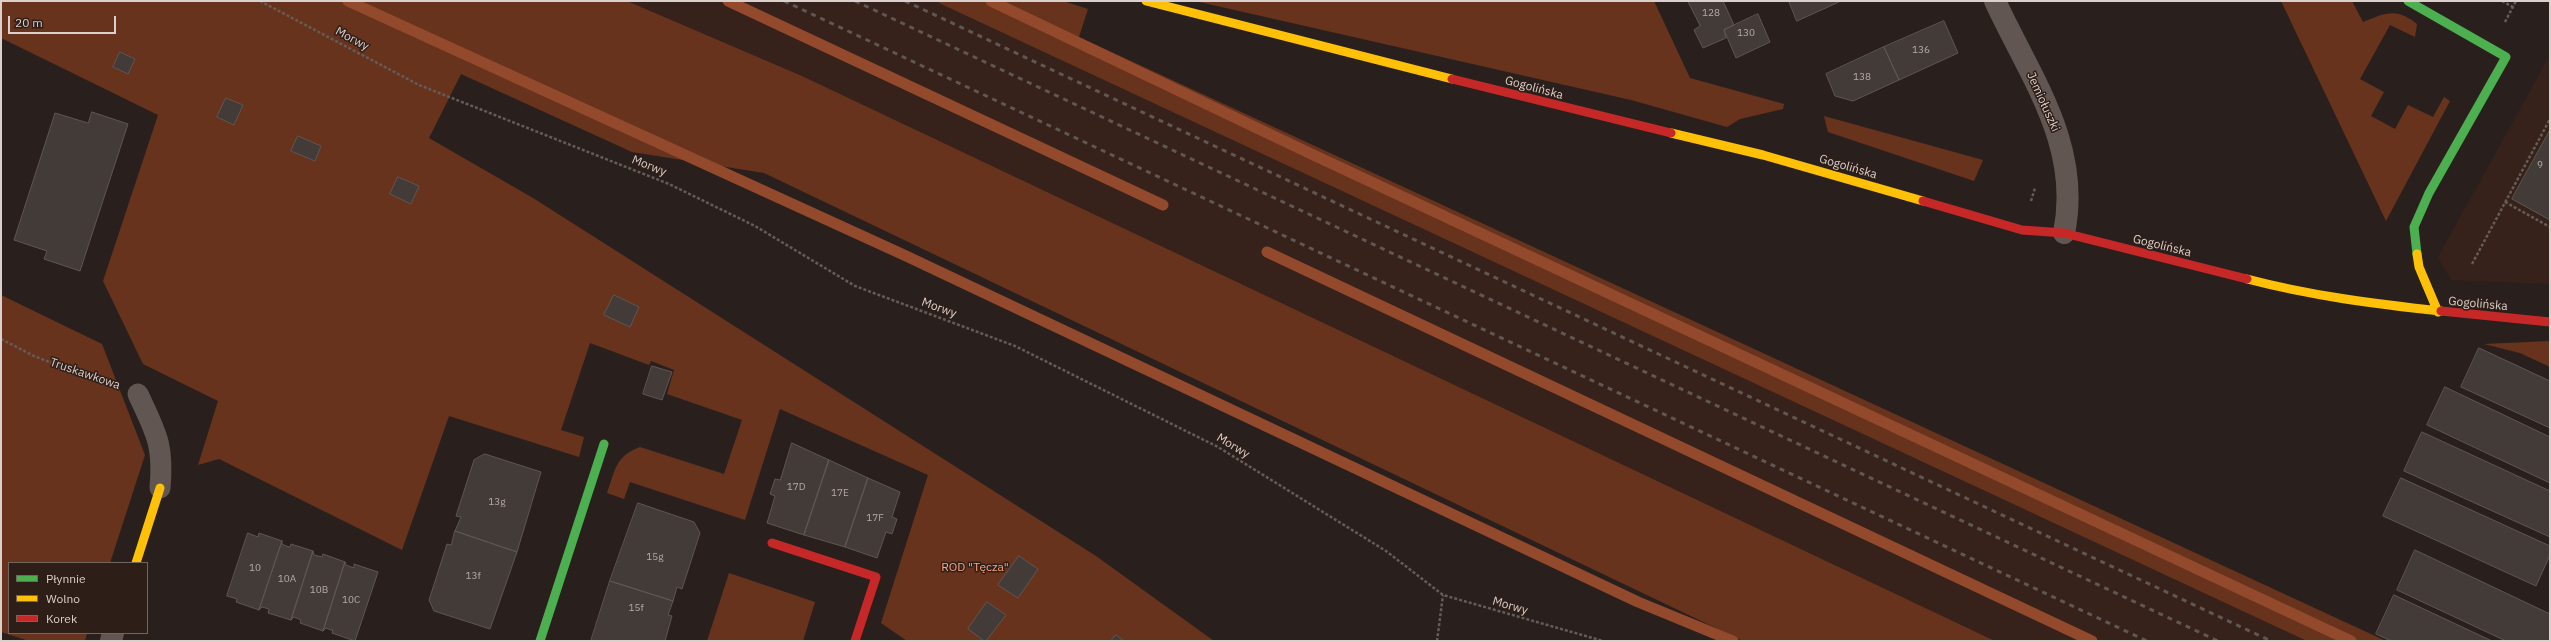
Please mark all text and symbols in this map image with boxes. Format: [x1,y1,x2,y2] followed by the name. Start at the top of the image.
[1702,7,1720,19] house number: 128
[10,8,118,34] scale bar
[15,15,43,30] text: 20 m
[333,24,371,54] street label: Morwy
[1737,27,1755,39] house number: 130
[1912,44,1930,56] house number: 136
[2023,70,2063,134] street label: Jemiołuszki
[1853,71,1871,83] house number: 138
[1503,73,1565,103] street label: Gogolińska
[1817,152,1879,182] street label: Gogolińska
[630,153,668,179] street label: Morwy
[2537,159,2543,171] house number: 9
[2131,232,2193,260] street label: Gogolińska
[2448,294,2508,314] street label: Gogolińska
[920,295,958,321] street label: Morwy
[48,355,122,393] street label: Truskawkowa
[1214,431,1252,461] street label: Morwy
[787,481,805,493] house number: 17D
[831,487,849,499] house number: 17E
[488,496,506,508] house number: 13g
[866,512,884,524] house number: 17F
[646,551,664,563] house number: 15g
[941,561,1009,575] park label: ROD "Tęcza"
[8,562,148,634] legend
[249,562,261,574] house number: 10
[465,570,481,582] house number: 13f
[46,571,86,586] text: Płynnie
[278,573,296,585] house number: 10A
[310,584,328,596] house number: 10B
[46,591,80,606] text: Wolno
[342,594,360,606] house number: 10C
[1491,594,1529,618] street label: Morwy
[628,602,644,614] house number: 15f
[46,611,77,626] text: Korek

